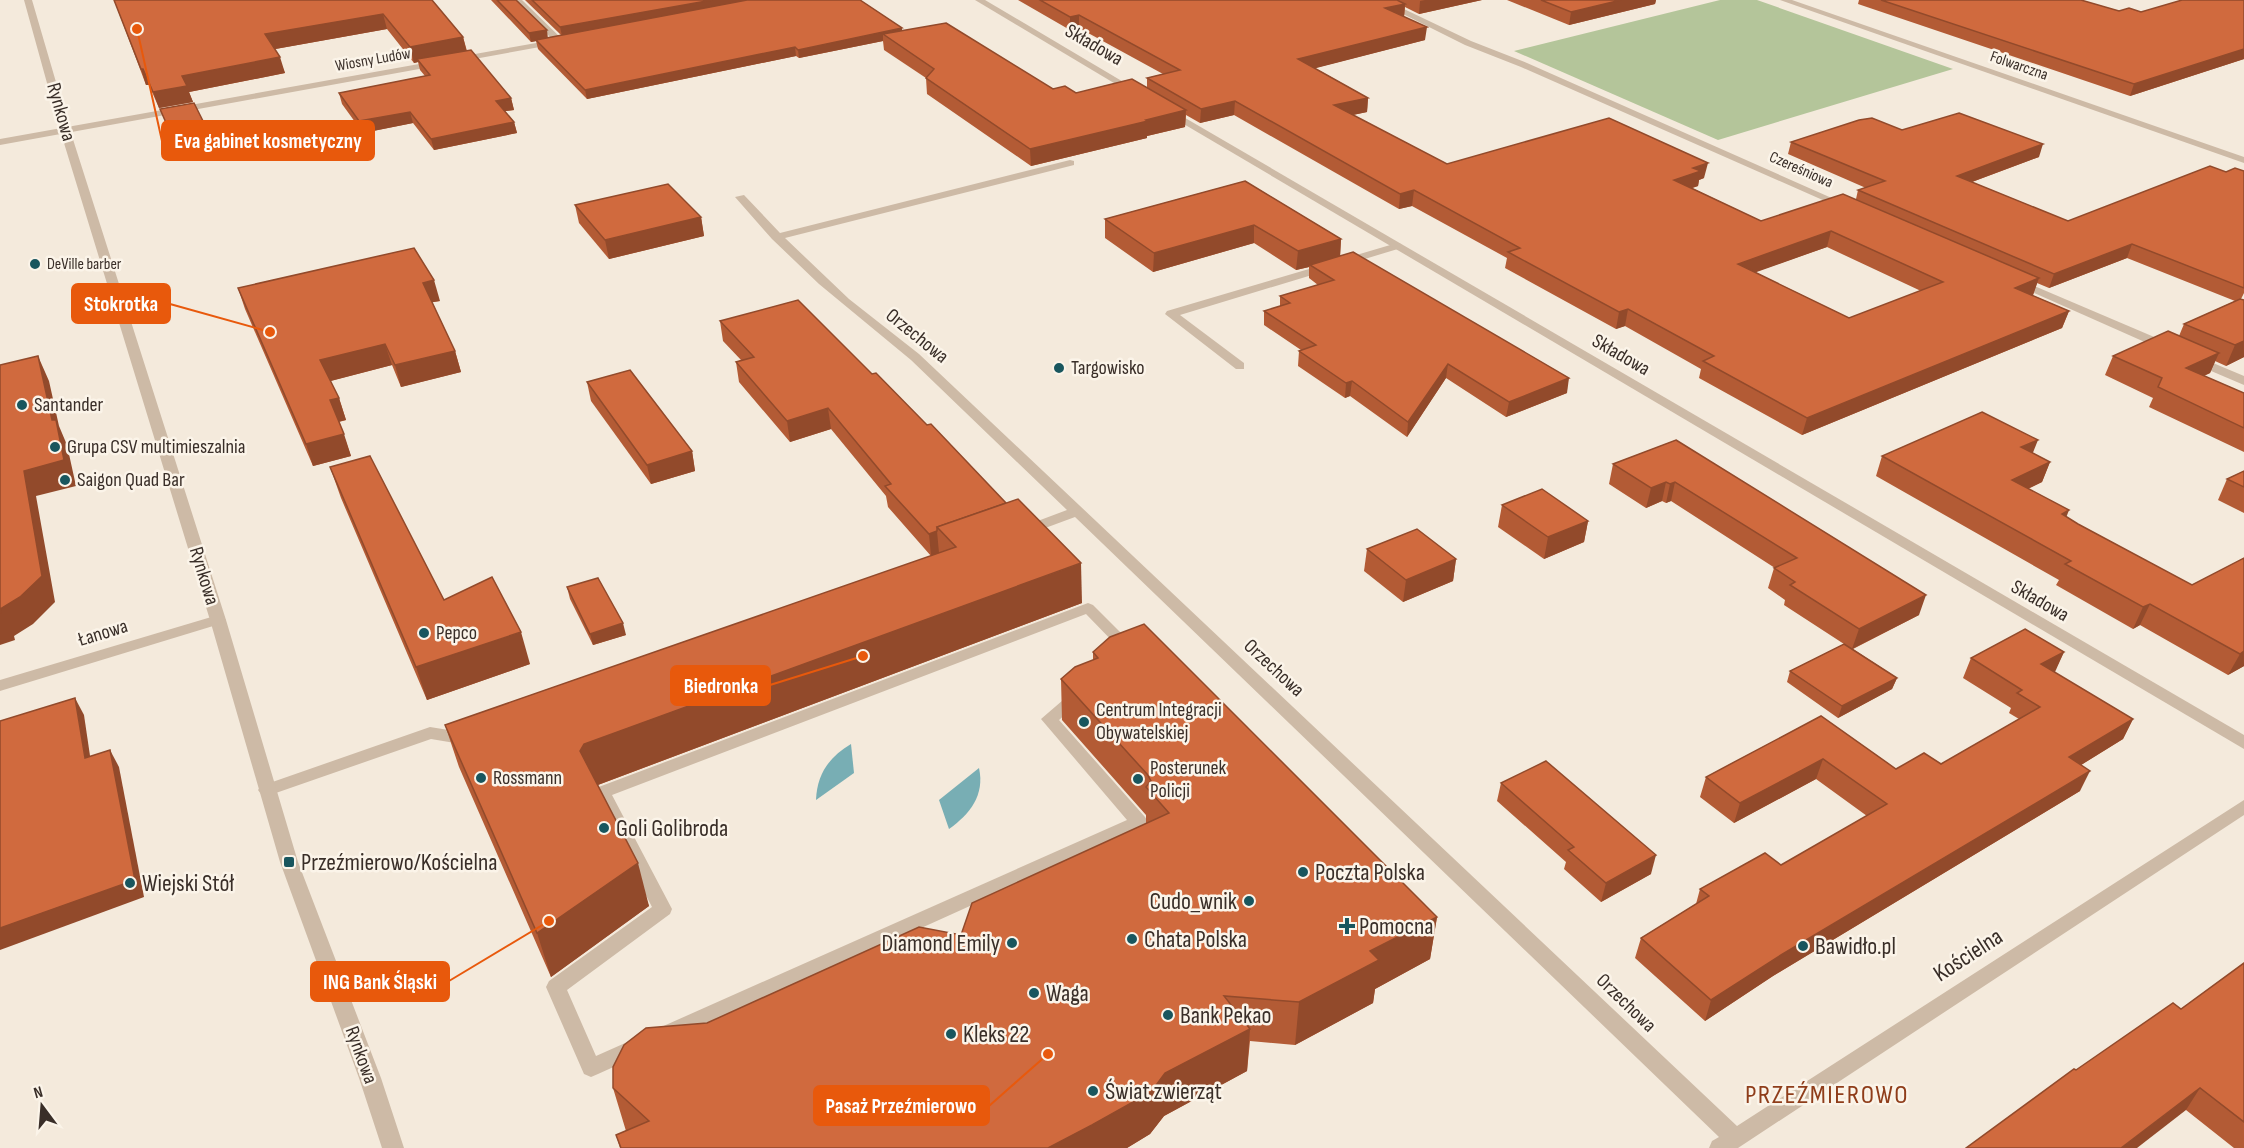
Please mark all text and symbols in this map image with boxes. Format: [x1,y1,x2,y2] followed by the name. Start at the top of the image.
[1061,19,1127,71] street label: Składowa
[334,44,412,76] street label: Wiosny Ludów
[1988,47,2050,85] street label: Folwarczna
[41,80,81,144] street label: Rynkowa
[162,121,374,160] callout: Eva gabinet kosmetyczny
[174,129,362,154] text: Eva gabinet kosmetyczny
[1766,148,1836,192] street label: Czereśniowa
[47,255,122,274] place label: DeVille barber
[28,257,42,271] marker: DeVille barber
[72,284,170,323] callout: Stokrotka
[84,292,158,317] text: Stokrotka
[881,303,953,369] street label: Orzechowa
[1588,329,1654,381] street label: Składowa
[1071,356,1145,380] place label: Targowisko
[1052,361,1066,375] marker: Targowisko
[34,393,104,417] place label: Santander
[15,398,29,412] marker: Santander
[67,435,246,459] place label: Grupa CSV multimieszalnia
[48,440,62,454] marker: Grupa CSV multimieszalnia
[77,468,185,492] place label: Saigon Quad Bar
[58,473,72,487] marker: Saigon Quad Bar
[184,544,224,608] street label: Rynkowa
[2007,575,2073,627] street label: Składowa
[74,614,131,652] street label: Łanowa
[436,621,477,645] place label: Pepco
[417,626,431,640] marker: Pepco
[1239,634,1309,702] street label: Orzechowa
[671,666,770,705] callout: Biedronka
[684,674,758,699] text: Biedronka
[1096,698,1222,745] place label: Centrum Integracji Obywatelskiej
[1077,715,1091,729] marker: Centrum Integracji Obywatelskiej
[1150,756,1227,803] place label: Posterunek Policji
[493,766,562,790] place label: Rossmann
[474,771,488,785] marker: Rossmann
[1131,772,1145,786] marker: Posterunek Policji
[616,814,728,843] place label: Goli Golibroda
[597,821,611,835] marker: Goli Golibroda
[301,848,498,877] place label: Przeźmierowo/Kościelna
[282,855,296,869] marker: Przeźmierowo/Kościelna
[1315,858,1425,887] place label: Poczta Polska
[1296,865,1310,879] marker: Poczta Polska
[142,869,234,898] place label: Wiejski Stół
[123,876,137,890] marker: Wiejski Stół
[1149,887,1237,916] place label: Cudo_wnik
[1242,894,1256,908] marker: Cudo_wnik
[1359,912,1433,941] place label: Pomocna
[1340,919,1354,933] marker: Pomocna
[1928,922,2008,988] street label: Kościelna
[1144,925,1247,954] place label: Chata Polska
[882,929,1000,958] place label: Diamond Emily
[1125,932,1139,946] marker: Chata Polska
[1815,932,1896,961] place label: Bawidło.pl
[1005,936,1019,950] marker: Diamond Emily
[1796,939,1810,953] marker: Bawidło.pl
[311,962,449,1001] callout: ING Bank Śląski
[1591,969,1661,1037] street label: Orzechowa
[323,970,437,995] text: ING Bank Śląski
[1046,979,1089,1008] place label: Waga
[1027,986,1041,1000] marker: Waga
[1180,1001,1271,1030] place label: Bank Pekao
[1161,1008,1175,1022] marker: Bank Pekao
[963,1020,1029,1049] place label: Kleks 22
[340,1023,382,1087] street label: Rynkowa
[944,1027,958,1041] marker: Kleks 22
[12,1076,72,1136] north arrow
[1105,1077,1222,1106] place label: Świat zwierząt
[1745,1079,1909,1111] district label: PRZEŹMIEROWO
[32,1083,45,1103] text: N
[1086,1084,1100,1098] marker: Świat zwierząt
[814,1086,989,1125] callout: Pasaż Przeźmierowo
[826,1094,976,1119] text: Pasaż Przeźmierowo

